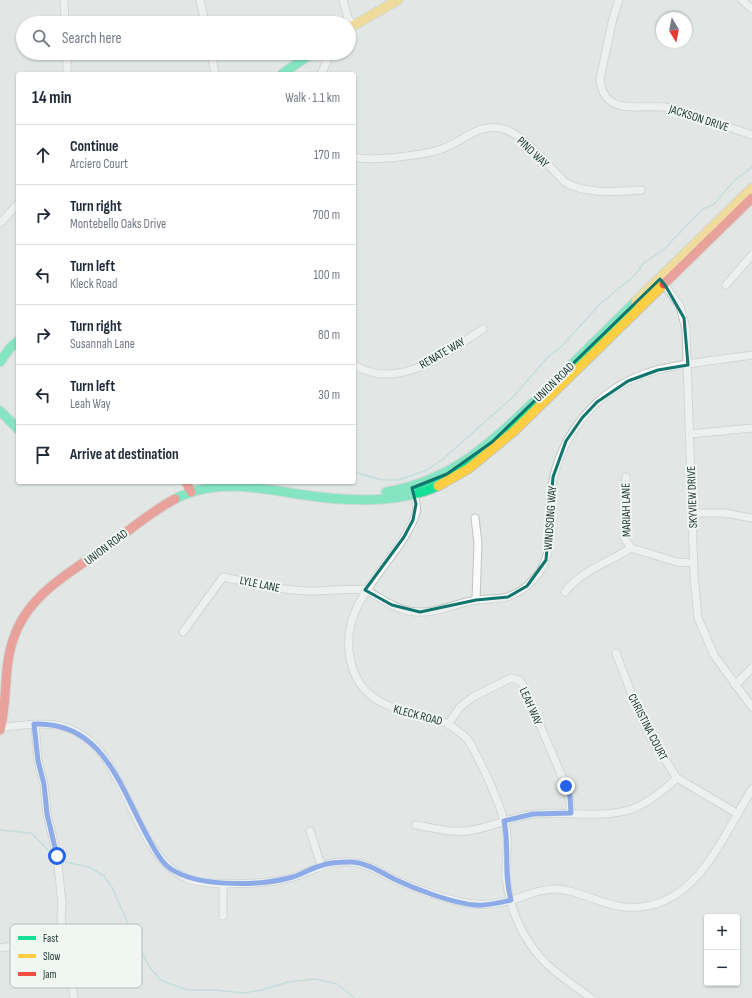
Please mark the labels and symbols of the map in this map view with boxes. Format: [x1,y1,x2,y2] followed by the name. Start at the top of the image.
[656,12,692,48] north arrow
[666,101,731,135] street label: JACKSON DRIVE
[513,134,552,171] street label: PINO WAY
[417,334,468,372] street label: RENATE WAY
[531,359,578,405] street label: UNION ROAD
[684,466,701,528] street label: SKYVIEW DRIVE
[619,483,634,537] street label: MARIAH LANE
[541,485,560,551] street label: WINDSONG WAY
[82,526,131,569] street label: UNION ROAD
[238,573,281,596] street label: LYLE LANE
[516,685,545,727] street label: LEAH WAY
[624,691,671,763] street label: CHRISTINA COURT
[392,702,444,729] street label: KLECK ROAD
[557,777,575,795] route end
[48,847,66,865] route start
[10,924,142,988] legend
[43,932,59,945] text: Fast
[43,950,60,963] text: Slow
[42,968,57,981] text: Jam

